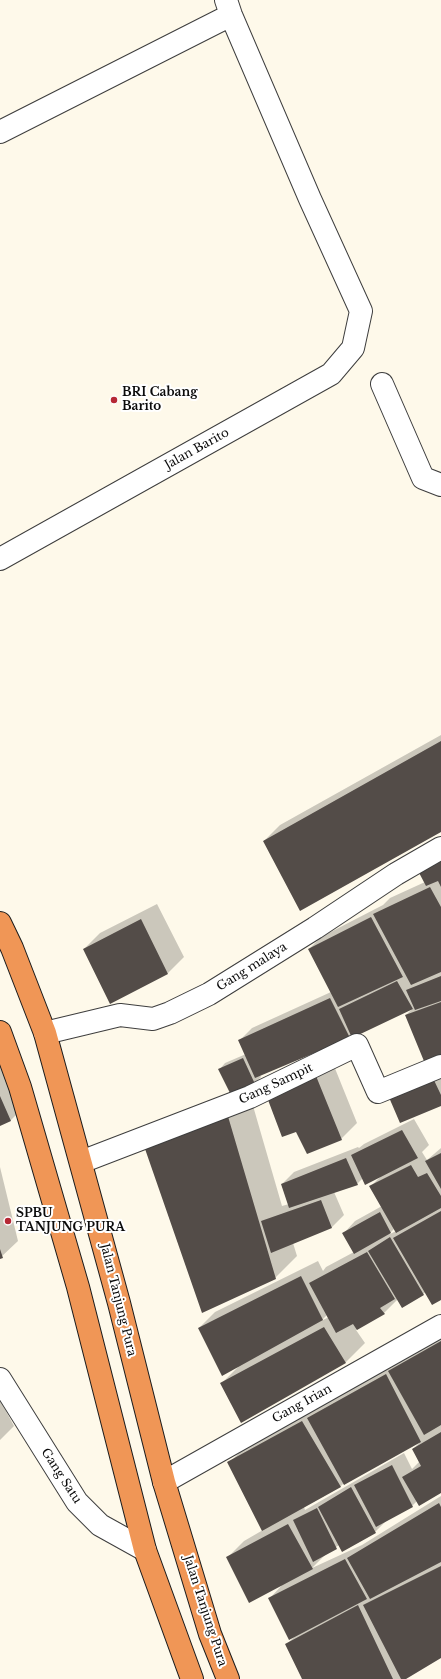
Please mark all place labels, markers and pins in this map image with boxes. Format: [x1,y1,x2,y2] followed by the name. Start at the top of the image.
[122,386,197,414] place label: BRI Cabang Barito
[109,395,119,405] marker: BRI Cabang Barito
[16,1207,125,1235] place label: SPBU TANJUNG PURA
[3,1216,13,1226] marker: SPBU TANJUNG PURA

